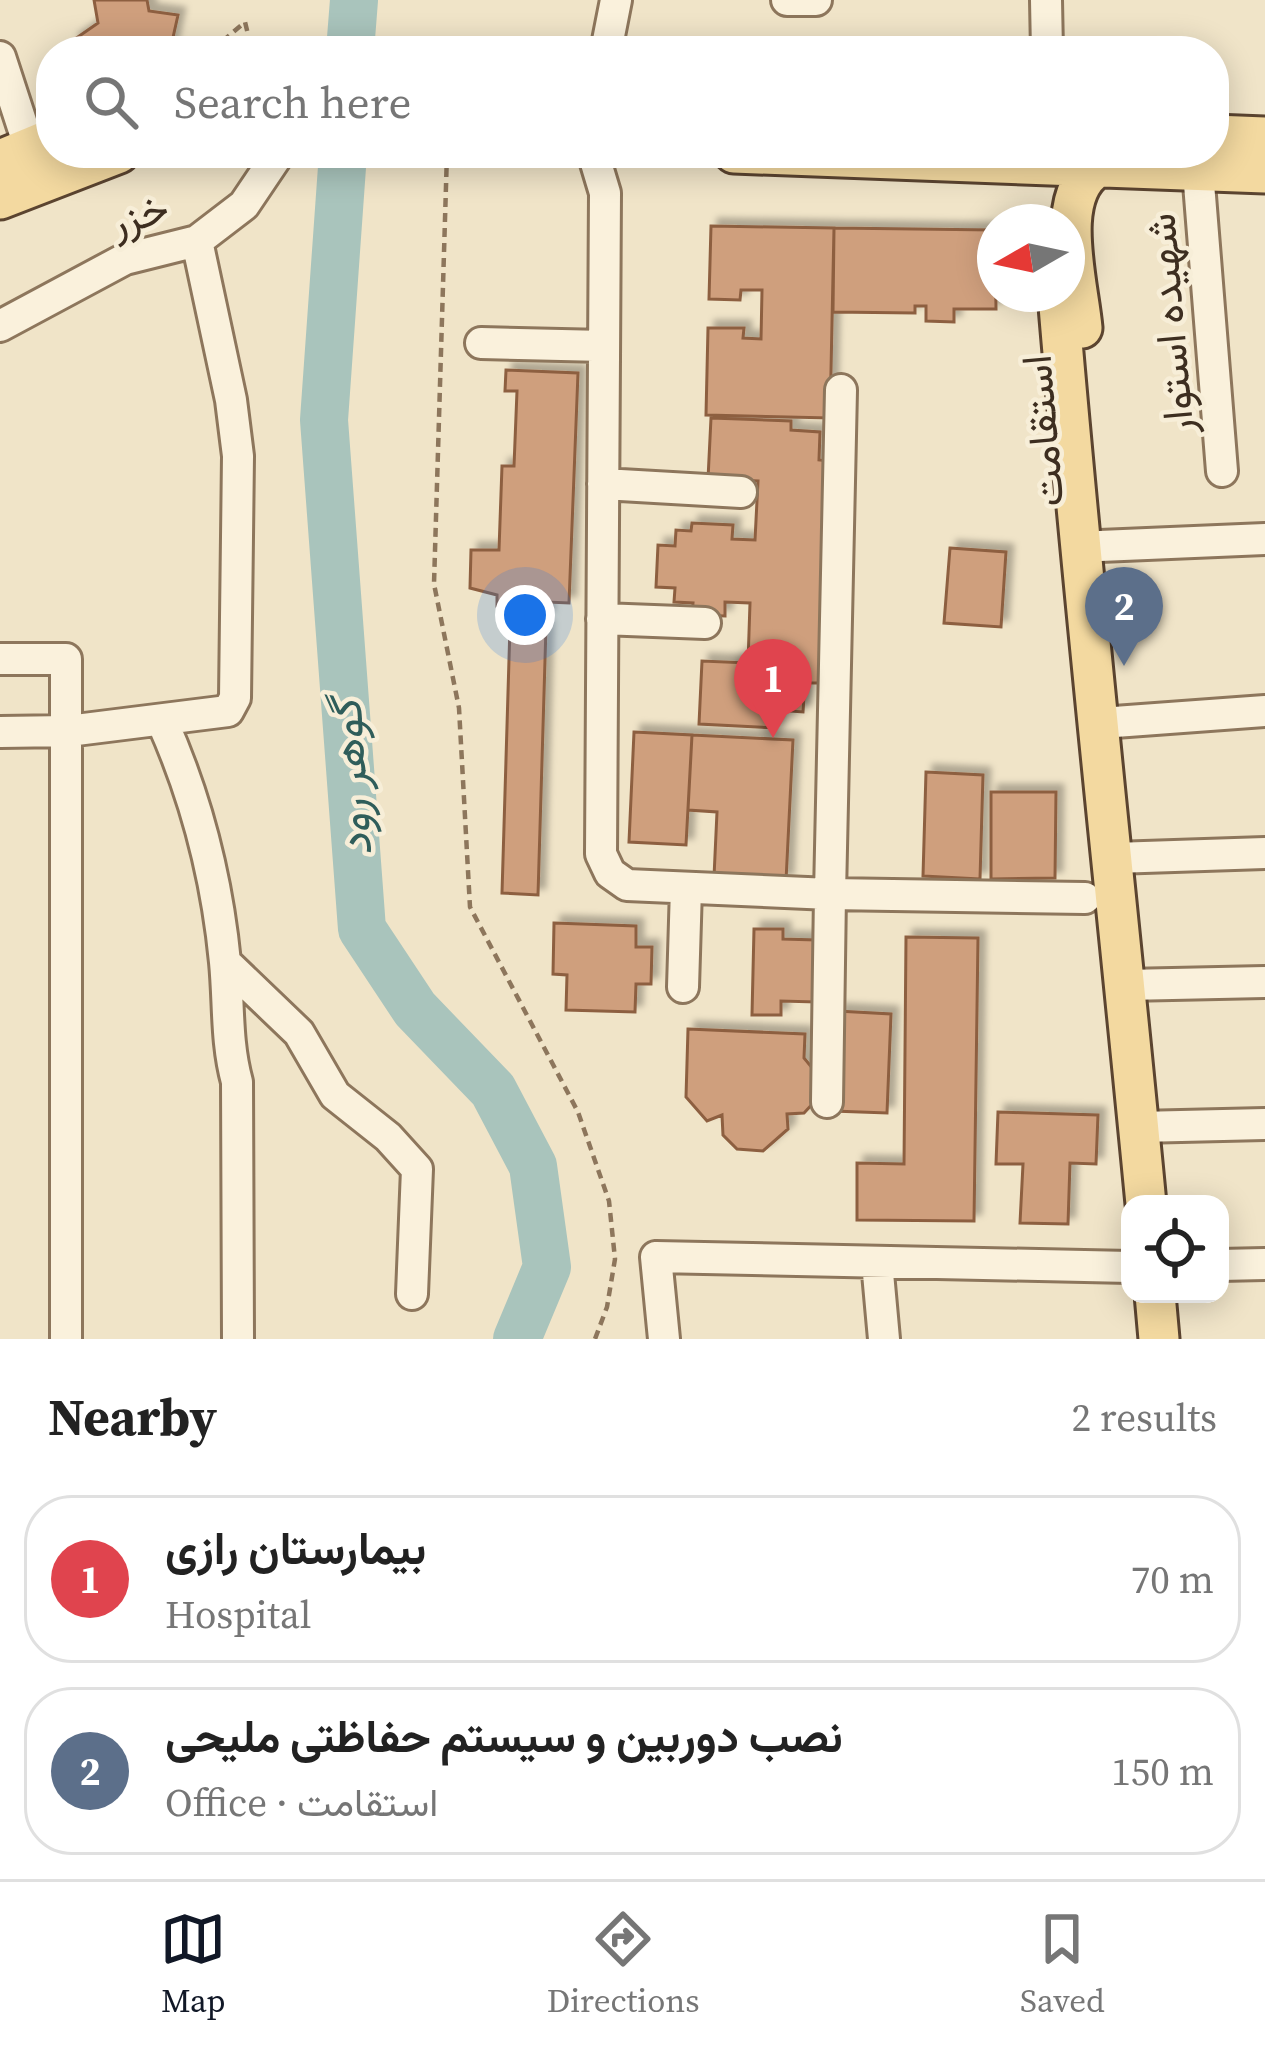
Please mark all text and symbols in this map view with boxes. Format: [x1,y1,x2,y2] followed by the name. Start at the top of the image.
[36,36,1229,168] search box
[78,69,144,135] icon: search
[174,71,411,133] text: Search here
[101,177,176,251] street label: خزر
[977,204,1085,312] north arrow
[1130,211,1208,438] street label: شهیده استوار
[1006,353,1078,509] street label: استقامت
[1085,567,1163,666] pin: 2
[495,585,555,645] your location
[734,639,812,738] pin: 1
[313,690,386,858] water label: گوهر رود
[1121,1195,1229,1303] map controls
[1121,1195,1229,1303] button: locate
[48,1382,217,1452] text: Nearby
[1072,1391,1217,1444] text: 2 results
[165,1517,426,1579] text: بیمارستان رازی
[79,1553,101,1606] text: 1
[1131,1553,1214,1606] text: 70 m
[165,1588,311,1641] text: Hospital
[165,1705,843,1767] text: نصب دوربین و سیستم حفاظتی ملیحی
[79,1745,101,1798] text: 2
[1111,1745,1214,1798] text: 150 m
[165,1776,438,1829] text: Office · استقامت
[160,1906,226,2023] tab: Map
[547,1906,700,2023] tab: Directions
[1020,1906,1105,2023] tab: Saved

